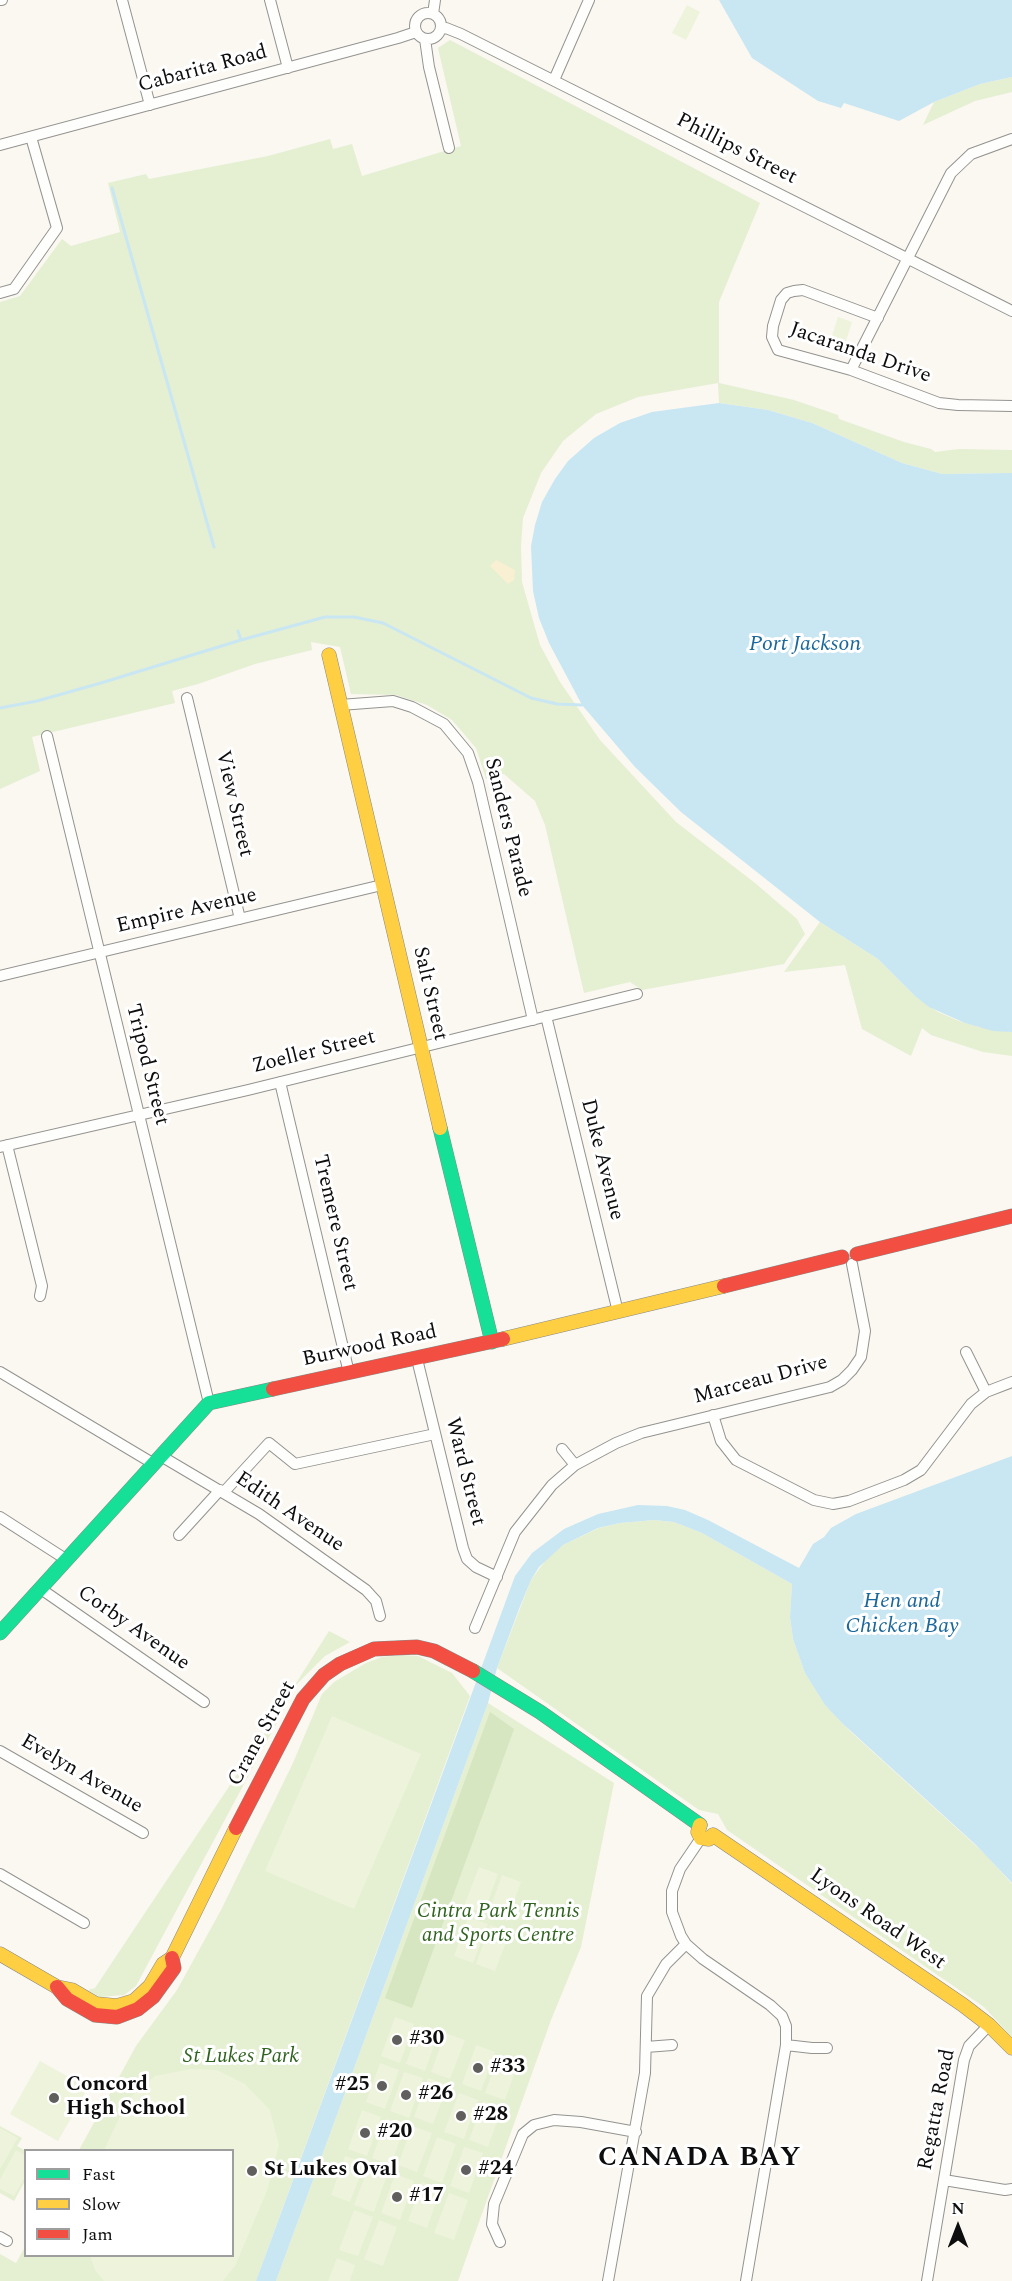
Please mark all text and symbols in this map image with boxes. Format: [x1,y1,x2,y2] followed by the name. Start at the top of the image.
[136,41,270,99] street label: Cabarita Road
[671,109,801,191] street label: Phillips Street
[786,318,934,390] street label: Jacaranda Drive
[749,633,861,659] water label: Port Jackson
[209,748,257,860] street label: View Street
[478,756,536,900] street label: Sanders Parade
[114,884,260,940] street label: Empire Avenue
[406,945,452,1043] street label: Salt Street
[119,1002,173,1128] street label: Tripod Street
[250,1026,378,1080] street label: Zoeller Street
[574,1097,628,1223] street label: Duke Avenue
[306,1152,362,1294] street label: Tremere Street
[300,1320,440,1374] street label: Burwood Road
[691,1351,831,1411] street label: Marceau Drive
[438,1415,490,1529] street label: Ward Street
[230,1467,348,1559] street label: Edith Avenue
[72,1581,194,1677] street label: Corby Avenue
[845,1590,959,1642] water label: Hen and Chicken Bay
[224,1677,302,1791] street label: Crane Street
[15,1730,147,1820] street label: Evelyn Avenue
[804,1864,950,1976] street label: Lyons Road West
[417,1900,579,1950] park label: Cintra Park Tennis and Sports Centre
[409,2027,444,2053] place label: #30
[390,2033,404,2047] marker: #30
[183,2045,299,2071] park label: St Lukes Park
[914,2047,962,2173] street label: Regatta Road
[490,2055,525,2081] place label: #33
[471,2061,485,2075] marker: #33
[66,2073,185,2123] place label: Concord High School
[335,2073,370,2099] place label: #25
[375,2079,389,2093] marker: #25
[418,2082,453,2108] place label: #26
[399,2088,413,2102] marker: #26
[47,2091,61,2105] marker: Concord High School
[473,2103,508,2129] place label: #28
[454,2109,468,2123] marker: #28
[377,2120,412,2146] place label: #20
[358,2126,372,2140] marker: #20
[598,2144,802,2176] district label: CANADA BAY
[24,2149,234,2257] legend
[478,2157,513,2183] place label: #24
[264,2158,397,2184] place label: St Lukes Oval
[82,2161,115,2188] text: Fast
[459,2163,473,2177] marker: #24
[245,2164,259,2178] marker: St Lukes Oval
[409,2184,444,2210] place label: #17
[390,2190,404,2204] marker: #17
[82,2191,120,2218] text: Slow
[928,2197,988,2257] north arrow
[951,2197,965,2221] text: N
[82,2221,113,2248] text: Jam

